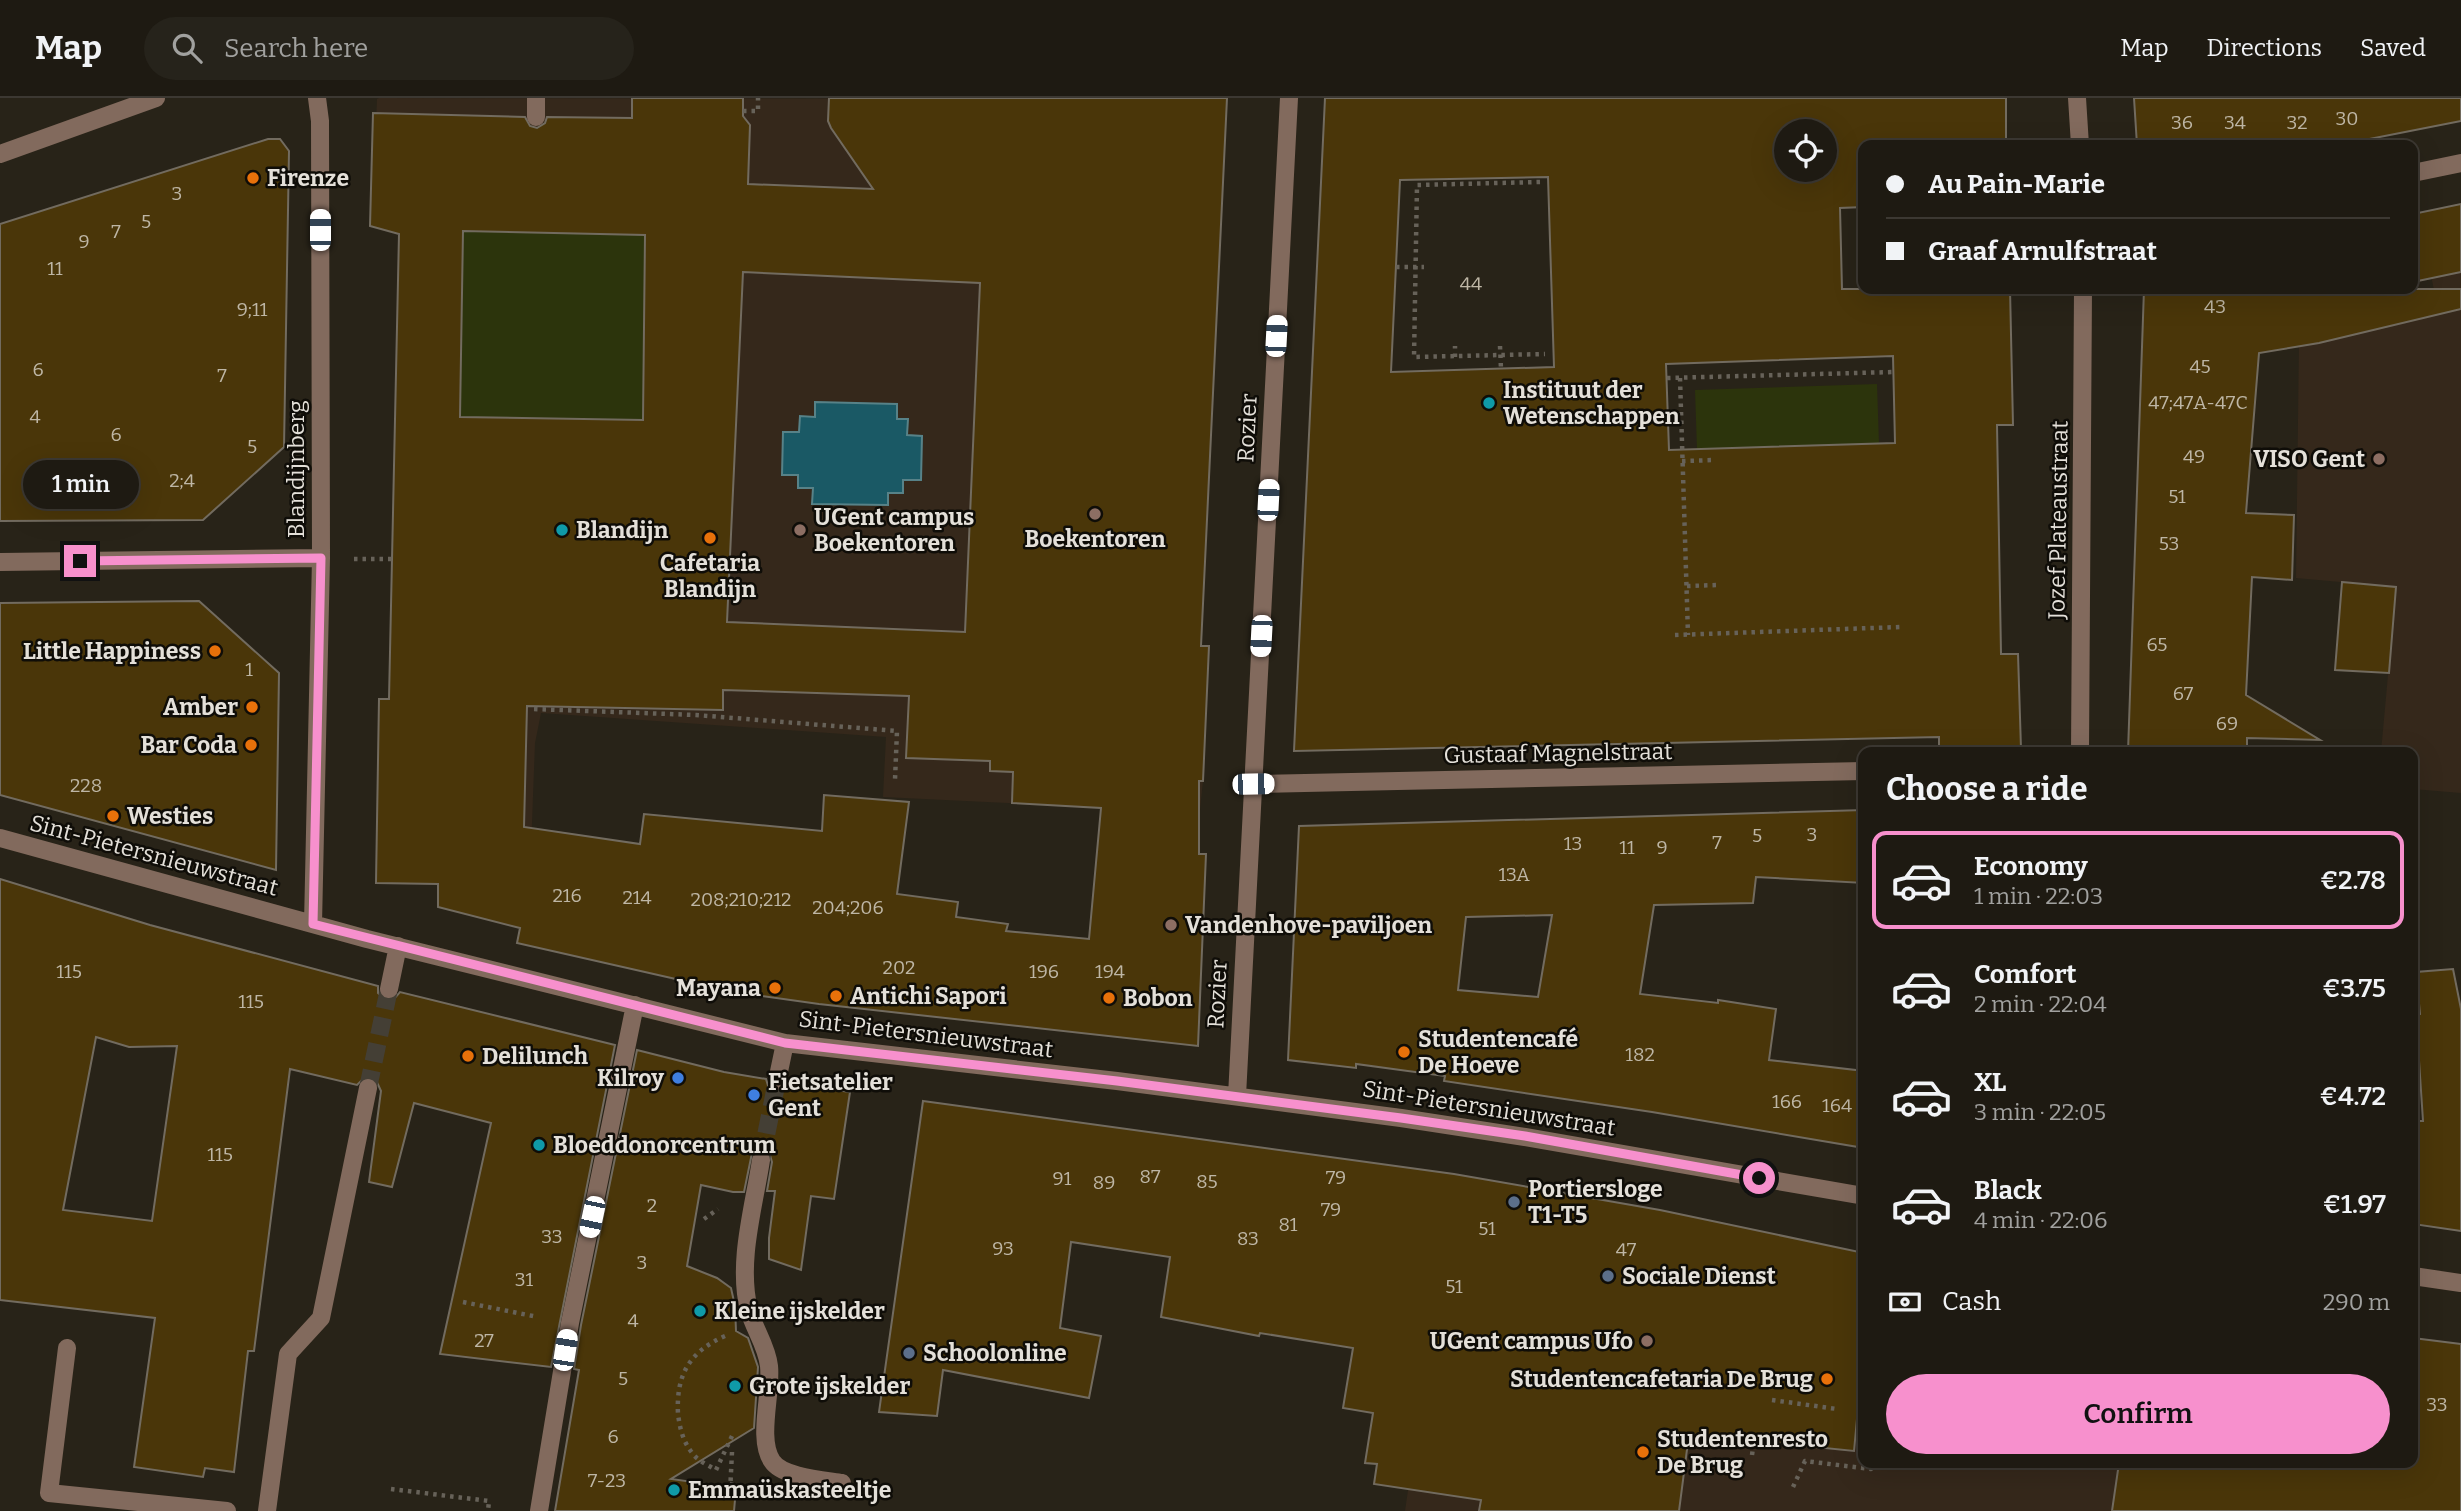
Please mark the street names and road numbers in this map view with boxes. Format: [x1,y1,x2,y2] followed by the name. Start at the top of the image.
[1231,393,1263,463] street label: Rozier
[282,400,310,538] street label: Blandijnberg
[2042,420,2074,621] street label: Jozef Plateaustraat
[1443,737,1673,769] street label: Gustaaf Magnelstraat
[27,808,281,902] street label: Sint-Pietersnieuwstraat
[1201,959,1233,1029] street label: Rozier
[797,1005,1055,1063] street label: Sint-Pietersnieuwstraat
[1360,1074,1618,1142] street label: Sint-Pietersnieuwstraat

